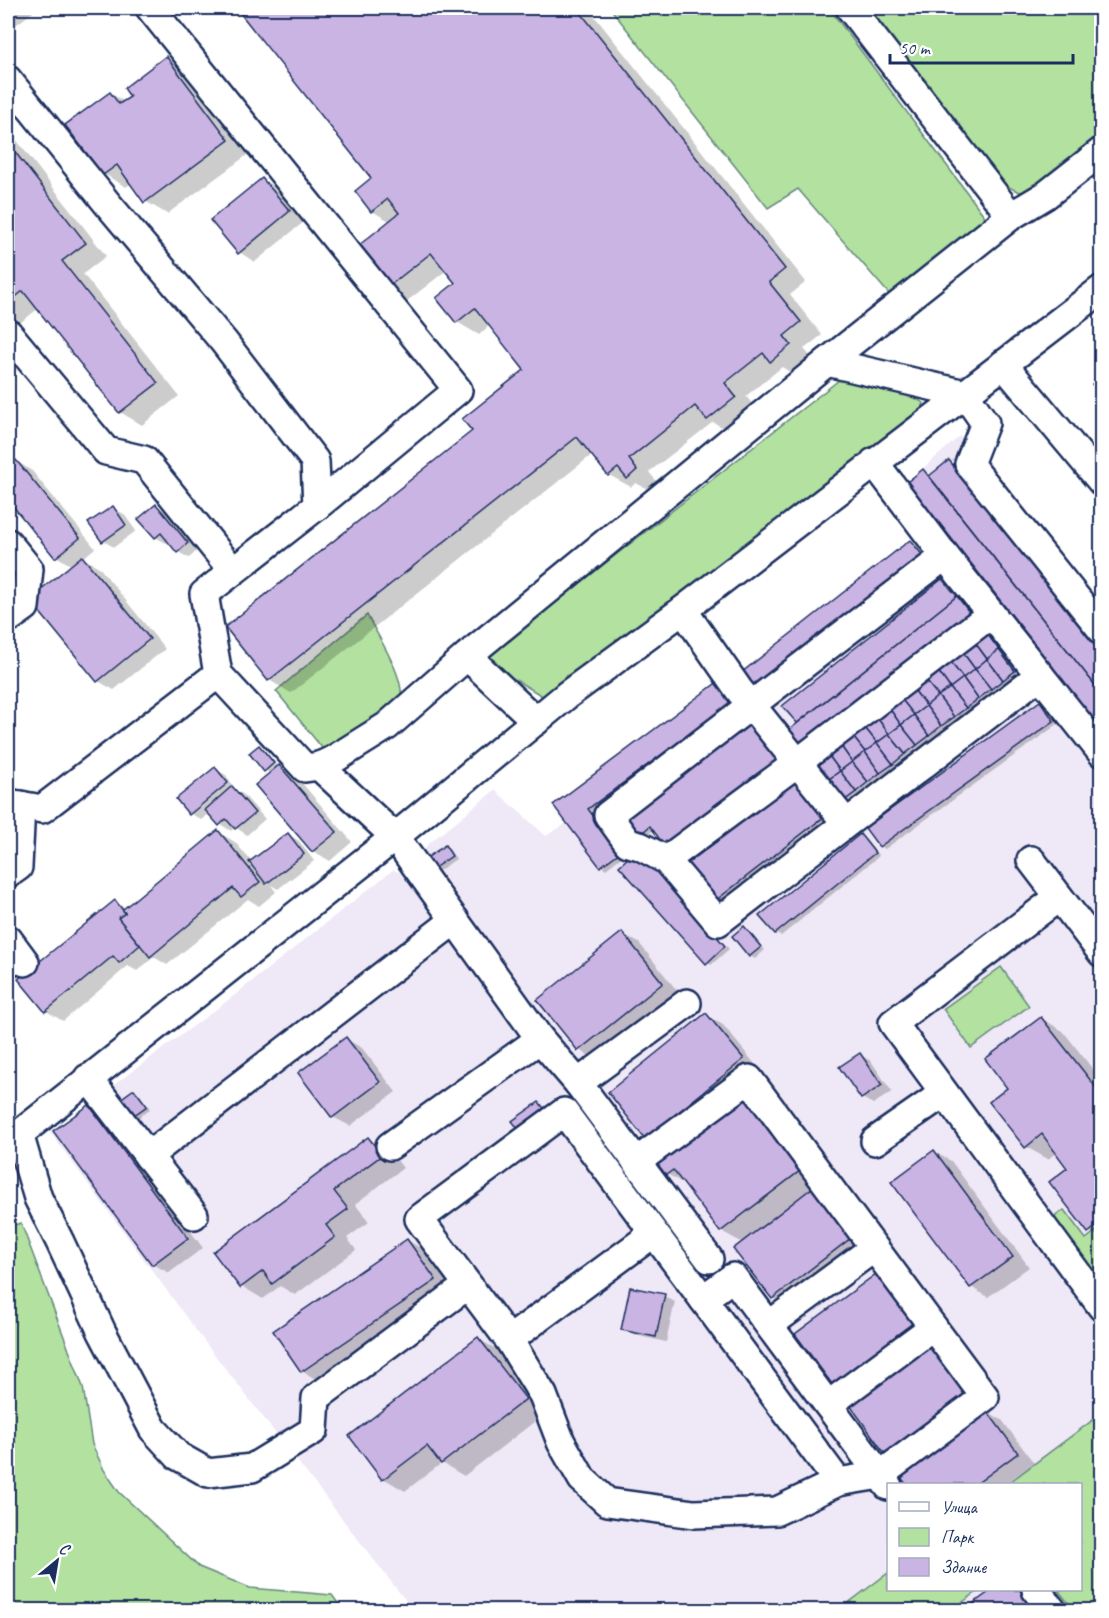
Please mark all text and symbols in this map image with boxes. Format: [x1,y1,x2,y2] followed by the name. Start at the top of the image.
[890,27,1073,65] scale bar
[899,37,932,59] text: 50 m
[887,1483,1082,1591] legend
[941,1496,978,1518] text: Улица
[941,1526,975,1548] text: Парк
[27,1531,87,1591] north arrow
[56,1538,74,1561] text: С
[941,1556,987,1578] text: Здание

